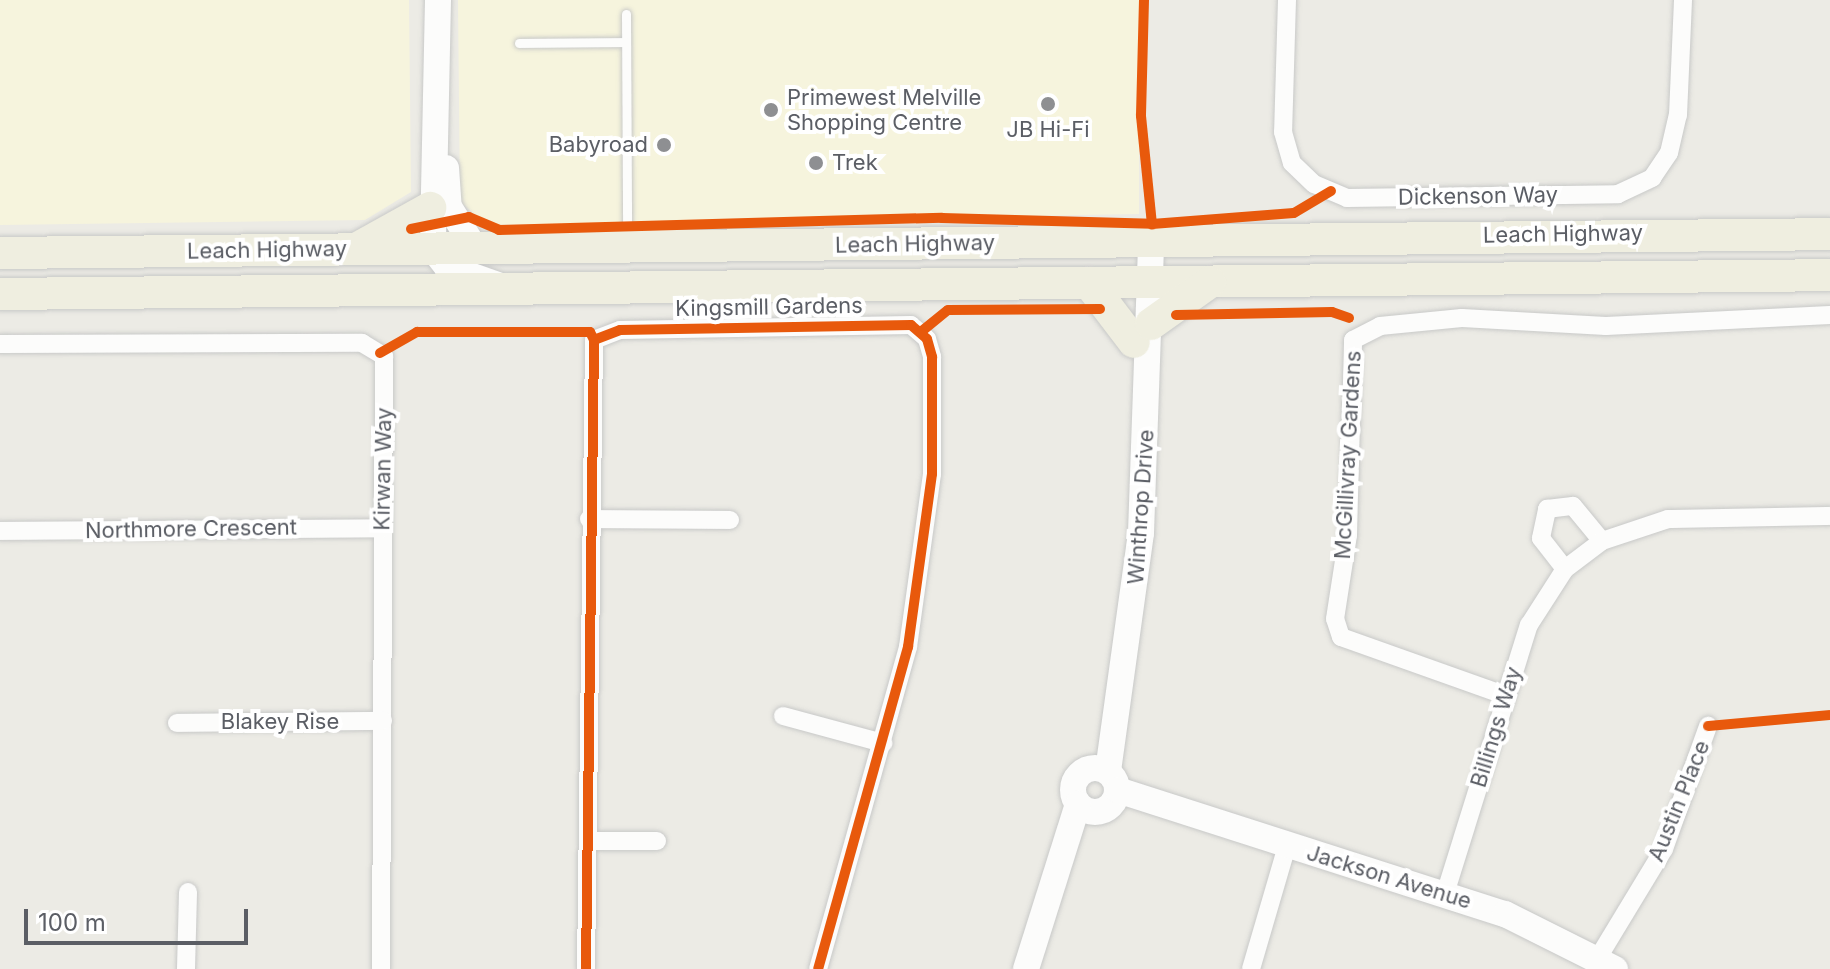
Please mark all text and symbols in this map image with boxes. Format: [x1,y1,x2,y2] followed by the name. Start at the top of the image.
[787,84,981,136] place label: Primewest Melville Shopping Centre
[1039,95,1057,113] marker: JB Hi-Fi
[762,101,780,119] marker: Primewest Melville Shopping Centre
[1006,117,1090,143] place label: JB Hi-Fi
[549,132,648,158] place label: Babyroad
[655,136,673,154] marker: Babyroad
[832,150,878,176] place label: Trek
[807,154,825,172] marker: Trek
[1398,181,1558,211] street label: Dickenson Way
[1483,219,1643,249] street label: Leach Highway
[835,229,995,259] street label: Leach Highway
[187,235,347,265] street label: Leach Highway
[675,292,863,322] street label: Kingsmill Gardens
[1329,350,1367,560] street label: McGillivray Gardens
[369,407,397,531] street label: Kirwan Way
[1122,428,1160,586] street label: Winthrop Drive
[85,514,297,544] street label: Northmore Crescent
[1465,663,1527,791] street label: Billings Way
[221,709,339,735] street label: Blakey Rise
[1643,736,1715,866] street label: Austin Place
[1303,839,1475,915] street label: Jackson Avenue
[28,893,252,943] scale bar
[38,908,106,937] text: 100 m

